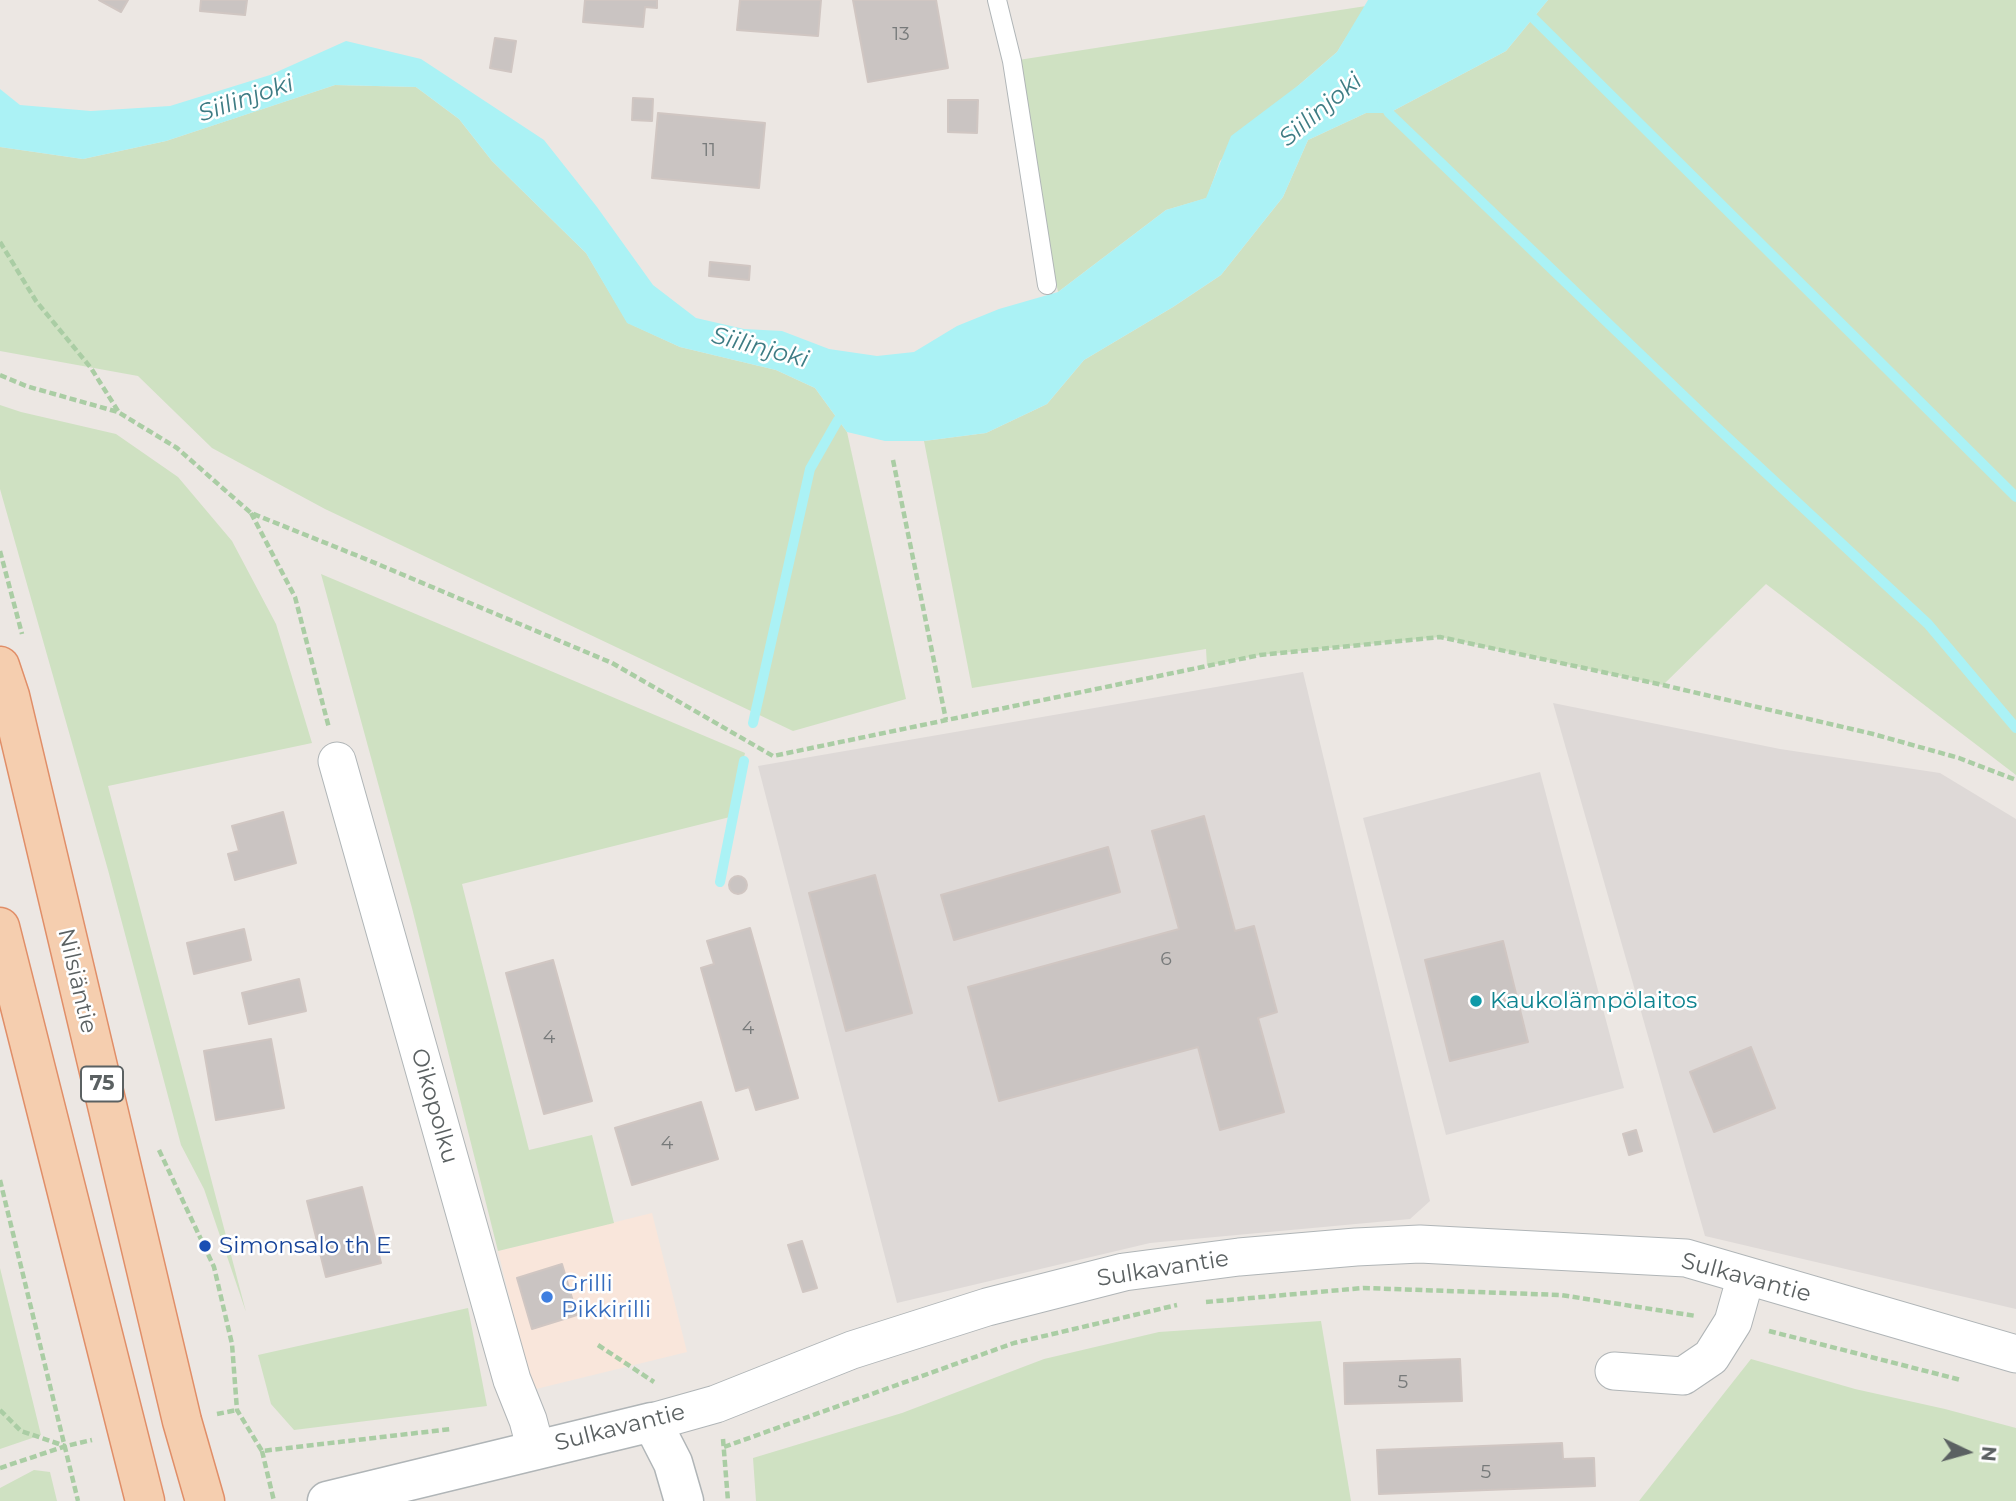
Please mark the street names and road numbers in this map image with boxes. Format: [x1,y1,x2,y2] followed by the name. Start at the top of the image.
[52,926,102,1036] street label: Nilsiäntie
[404,1045,464,1167] street label: Oikopolku
[81,1066,123,1102] road number: 75
[1095,1245,1231,1293] street label: Sulkavantie
[1678,1247,1814,1309] street label: Sulkavantie
[552,1398,688,1458] street label: Sulkavantie

